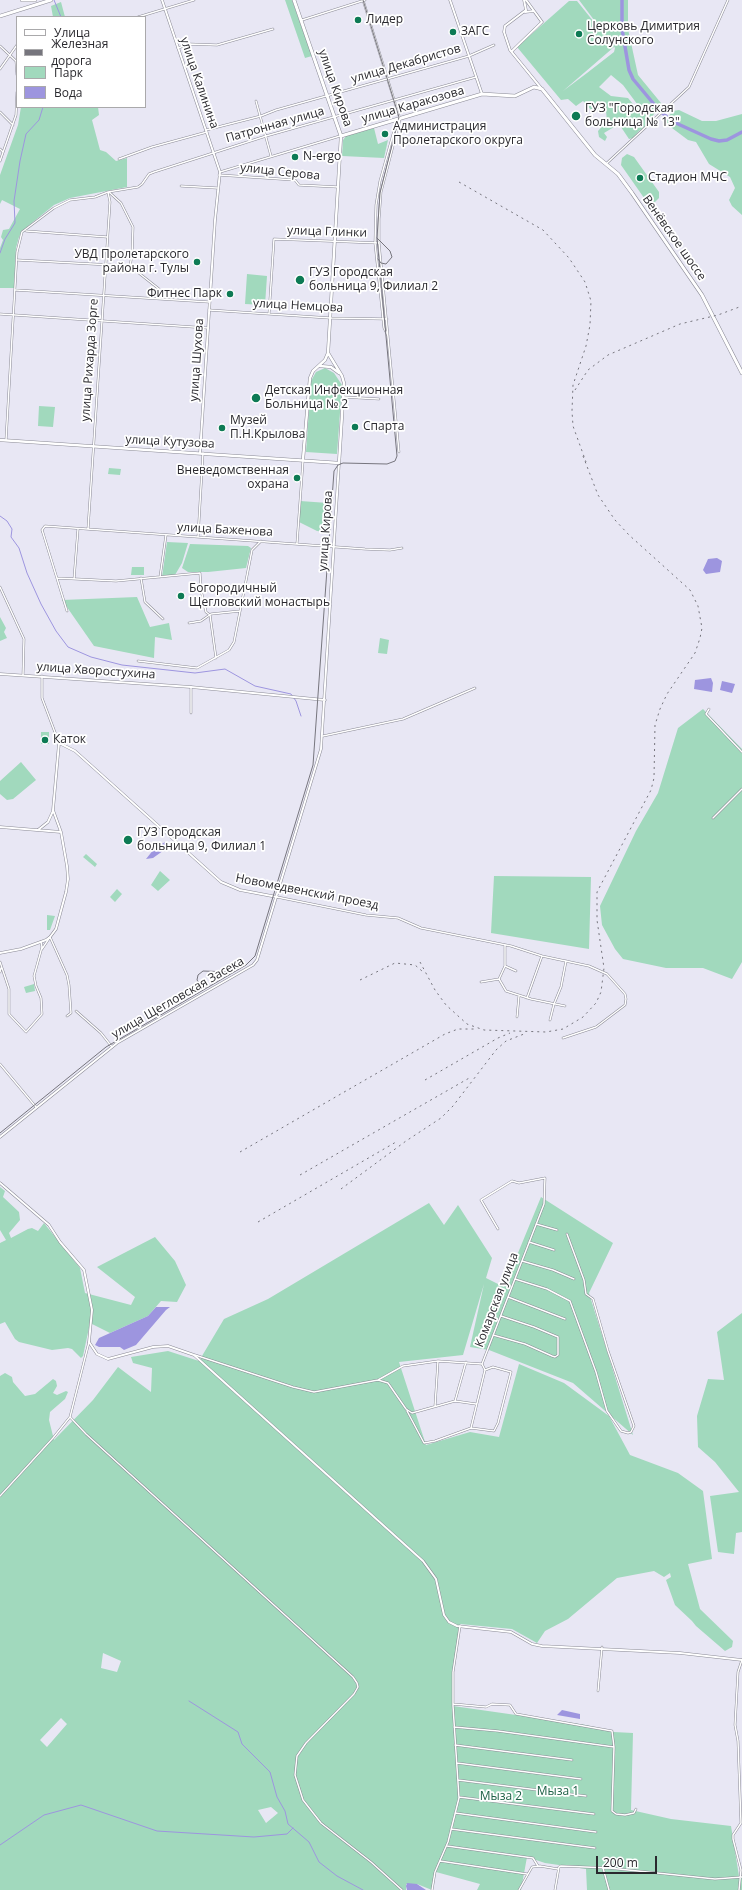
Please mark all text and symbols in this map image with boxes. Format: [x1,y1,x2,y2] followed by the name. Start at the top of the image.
[366,13,403,27] place label: Лидер
[353,15,363,25] marker: Лидер
[16,16,146,108] legend
[587,20,700,48] place label: Церковь Димитрия Солунского
[54,24,90,41] text: Улица
[461,25,489,39] place label: ЗАГС
[448,27,458,37] marker: ЗАГС
[574,29,584,39] marker: Церковь Димитрия Солунского
[51,35,108,69] text: Железная дорога
[177,35,221,131] street label: улица Калинина
[350,41,462,87] street label: улица Декабристов
[315,47,355,129] street label: улица Кирова
[54,64,83,81] text: Парк
[360,83,466,127] street label: улица Каракозова
[54,84,83,101] text: Вода
[585,102,680,130] place label: ГУЗ "Городская больница № 13"
[224,104,326,146] street label: Патронная улица
[570,110,582,122] marker: ГУЗ "Городская больница № 13"
[393,120,523,148] place label: Администрация Пролетарского округа
[380,129,390,139] marker: Администрация Пролетарского округа
[303,150,341,164] place label: N-ergo
[290,152,300,162] marker: N-ergo
[239,161,321,183] street label: улица Серова
[648,171,727,185] place label: Стадион МЧС
[635,173,645,183] marker: Стадион МЧС
[639,193,709,283] street label: Венёвское шоссе
[287,223,367,241] street label: улица Глинки
[74,248,189,276] place label: УВД Пролетарского района г. Тулы
[192,257,202,267] marker: УВД Пролетарского района г. Тулы
[309,266,438,294] place label: ГУЗ Городская больница 9, Филиал 2
[294,274,306,286] marker: ГУЗ Городская больница 9, Филиал 2
[147,287,222,301] place label: Фитнес Парк
[225,289,235,299] marker: Фитнес Парк
[252,296,344,316] street label: улица Немцова
[79,298,101,422] street label: улица Рихарда Зорге
[187,318,207,402] street label: улица Шухова
[265,384,403,412] place label: Детская Инфекционная Больница № 2
[250,392,262,404] marker: Детская Инфекционная Больница № 2
[230,414,305,442] place label: Музей П.Н.Крылова
[363,420,404,434] place label: Спарта
[350,422,360,432] marker: Спарта
[217,423,227,433] marker: Музей П.Н.Крылова
[125,432,215,452] street label: улица Кутузова
[177,464,289,492] place label: Вневедомственная охрана
[292,473,302,483] marker: Вневедомственная охрана
[316,490,336,572] street label: улица Кирова
[177,520,273,540] street label: улица Баженова
[189,582,330,610] place label: Богородичный Щегловский монастырь
[176,591,186,601] marker: Богородичный Щегловский монастырь
[36,660,156,682] street label: улица Хворостухина
[53,733,86,747] place label: Каток
[40,735,50,745] marker: Каток
[137,826,266,854] place label: ГУЗ Городская больница 9, Филиал 1
[122,834,134,846] marker: ГУЗ Городская больница 9, Филиал 1
[234,871,380,913] street label: Новомедвенский проезд
[109,954,247,1042] street label: улица Щегловская Засека
[472,1251,522,1349] street label: Комарская улица
[537,1785,579,1799] park label: Мыза 1
[480,1790,522,1804] park label: Мыза 2
[598,1848,659,1874] scale bar
[603,1854,638,1871] text: 200 m

